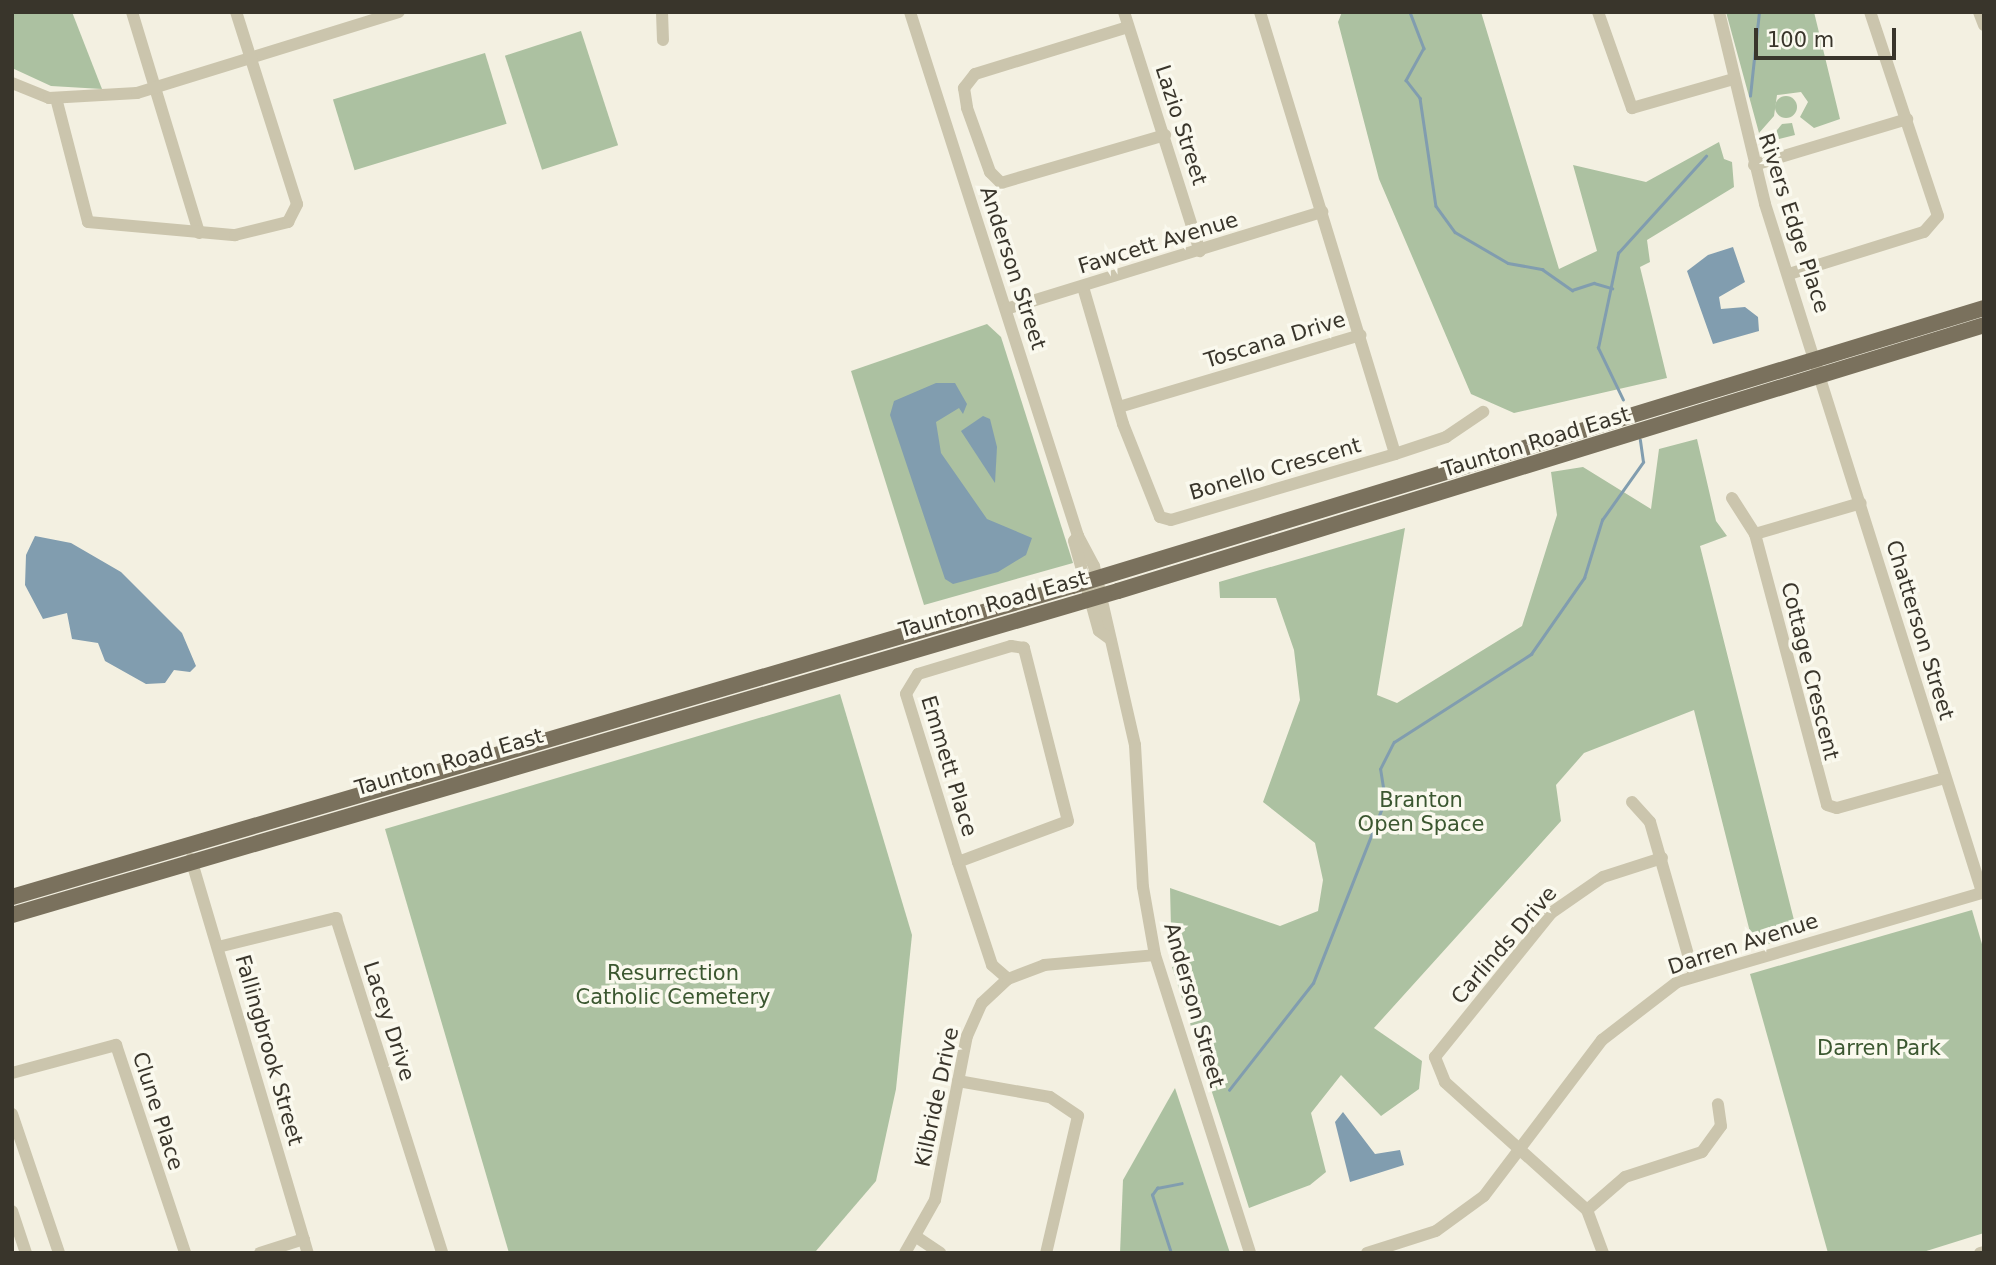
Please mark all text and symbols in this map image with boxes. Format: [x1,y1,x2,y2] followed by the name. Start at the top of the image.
[1758,14,1900,58] scale bar
[1767,28,1834,52] text: 100 m
[1150,62,1212,188] street label: Lazio Street
[1753,130,1835,316] street label: Rivers Edge Place
[975,183,1051,353] street label: Anderson Street
[1075,207,1241,279] street label: Fawcett Avenue
[1201,307,1349,373] street label: Toscana Drive
[1439,402,1633,482] street label: Taunton Road East
[1186,432,1364,506] street label: Bonello Crescent
[1881,537,1959,723] street label: Chatterson Street
[896,565,1090,643] street label: Taunton Road East
[1776,579,1844,763] street label: Cottage Crescent
[916,692,982,840] street label: Emmett Place
[352,723,546,801] street label: Taunton Road East
[1358,787,1484,837] park label: Branton Open Space
[1446,881,1562,1009] street label: Carlinds Drive
[1665,908,1821,980] street label: Darren Avenue
[1158,920,1230,1090] street label: Anderson Street
[230,952,308,1148] street label: Fallingbrook Street
[358,958,420,1084] street label: Lacey Drive
[576,960,770,1010] park label: Resurrection Catholic Cemetery
[910,1025,964,1169] street label: Kilbride Drive
[1817,1035,1941,1061] park label: Darren Park
[127,1049,189,1173] street label: Clune Place

